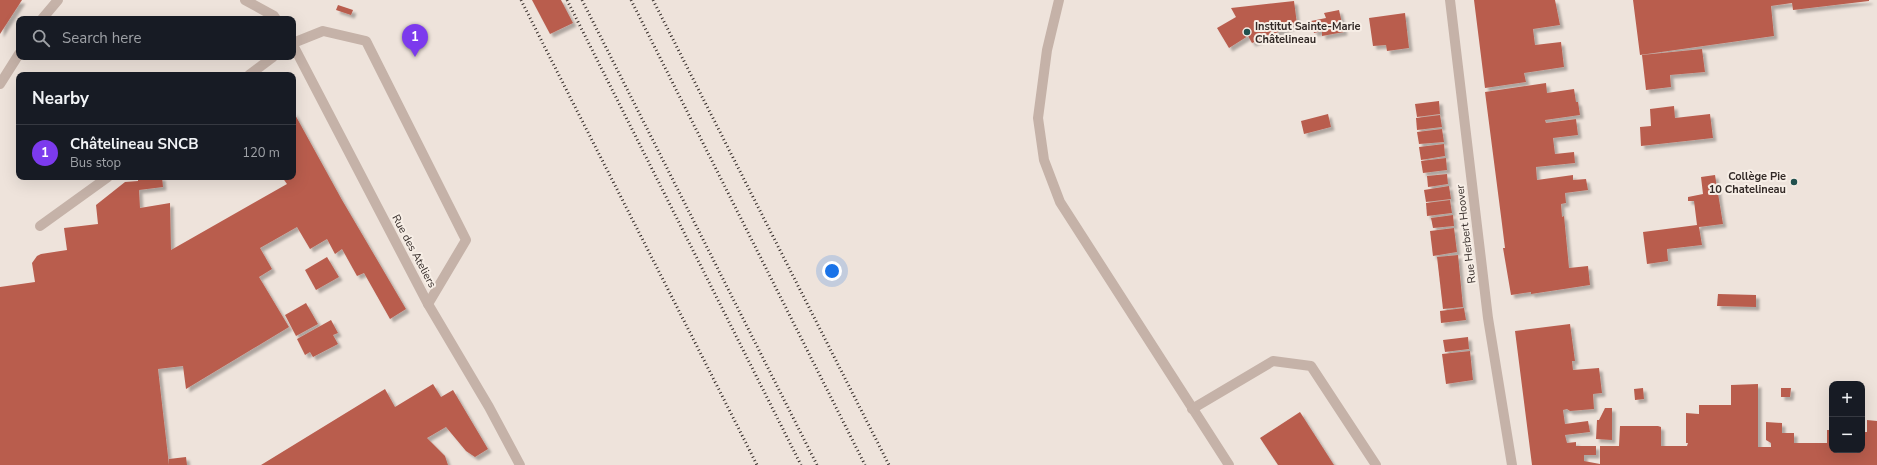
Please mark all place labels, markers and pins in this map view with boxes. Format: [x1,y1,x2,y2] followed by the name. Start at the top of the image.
[1255,19,1361,47] place label: Institut Sainte-Marie Châtelineau
[402,24,428,57] pin: 1
[1242,27,1252,37] marker: Institut Sainte-Marie Châtelineau
[1709,169,1786,197] place label: Collège Pie 10 Chatelineau
[1789,177,1799,187] marker: Collège Pie 10 Chatelineau

